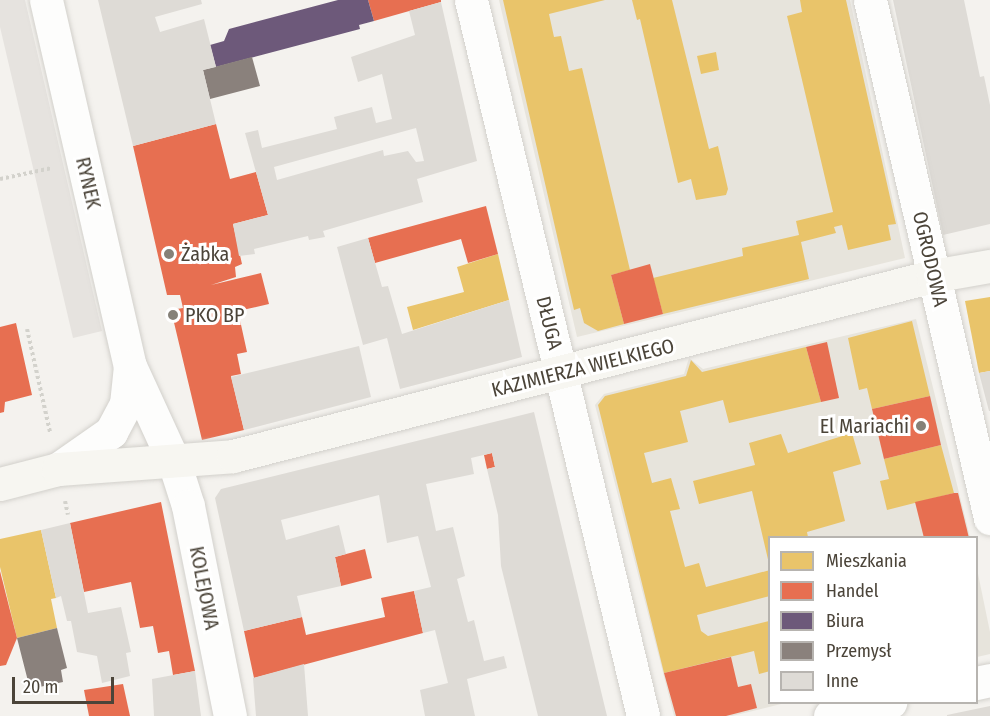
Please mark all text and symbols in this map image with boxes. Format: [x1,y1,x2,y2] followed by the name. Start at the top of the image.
[70,155,106,211] street label: RYNEK
[907,209,953,309] street label: OGRODOWA
[181,242,229,266] place label: Żabka
[162,247,176,261] marker: Żabka
[531,294,567,352] street label: DŁUGA
[185,303,244,327] place label: PKO BP
[166,308,180,322] marker: PKO BP
[489,334,677,402] street label: KAZIMIERZA WIELKIEGO
[820,414,909,438] place label: El Mariachi
[914,419,928,433] marker: El Mariachi
[768,536,978,704] legend
[184,544,224,632] street label: KOLEJOWA
[826,550,907,572] text: Mieszkania
[826,580,879,602] text: Handel
[826,610,864,632] text: Biura
[826,640,891,662] text: Przemysł
[15,665,117,703] scale bar
[826,670,859,692] text: Inne
[23,676,58,698] text: 20 m

